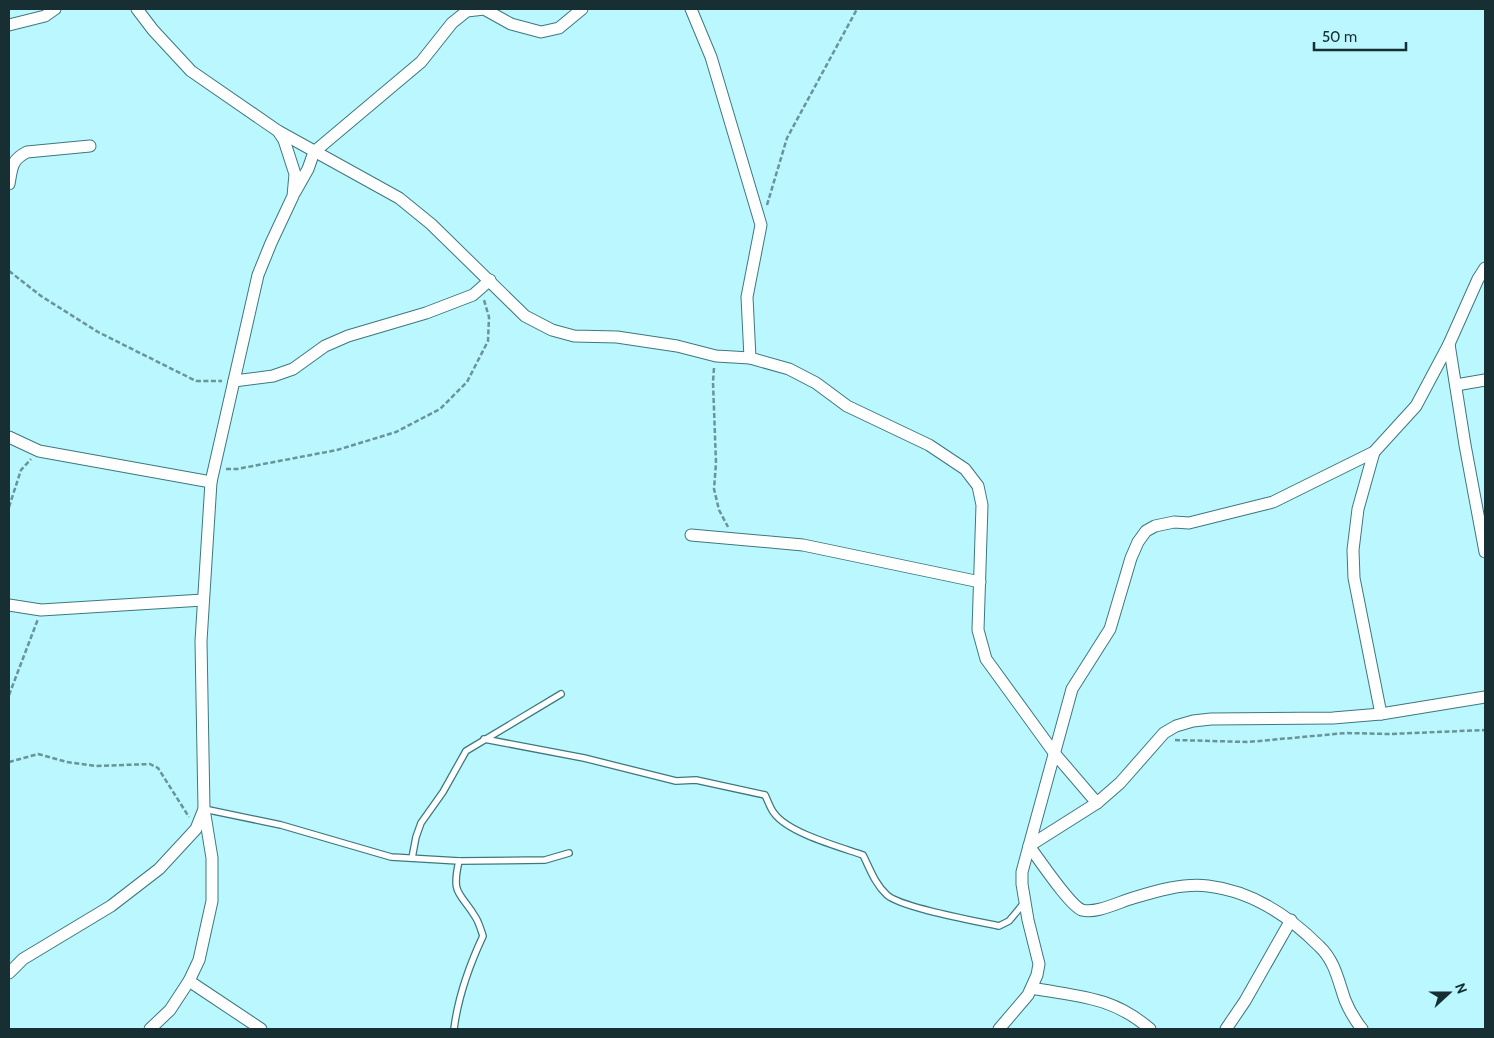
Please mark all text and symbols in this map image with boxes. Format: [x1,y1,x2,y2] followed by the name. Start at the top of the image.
[1314,20,1406,52] scale bar
[1322,28,1357,46] text: 50 m
[1424,968,1474,1018] north arrow
[1451,980,1471,996] text: N

